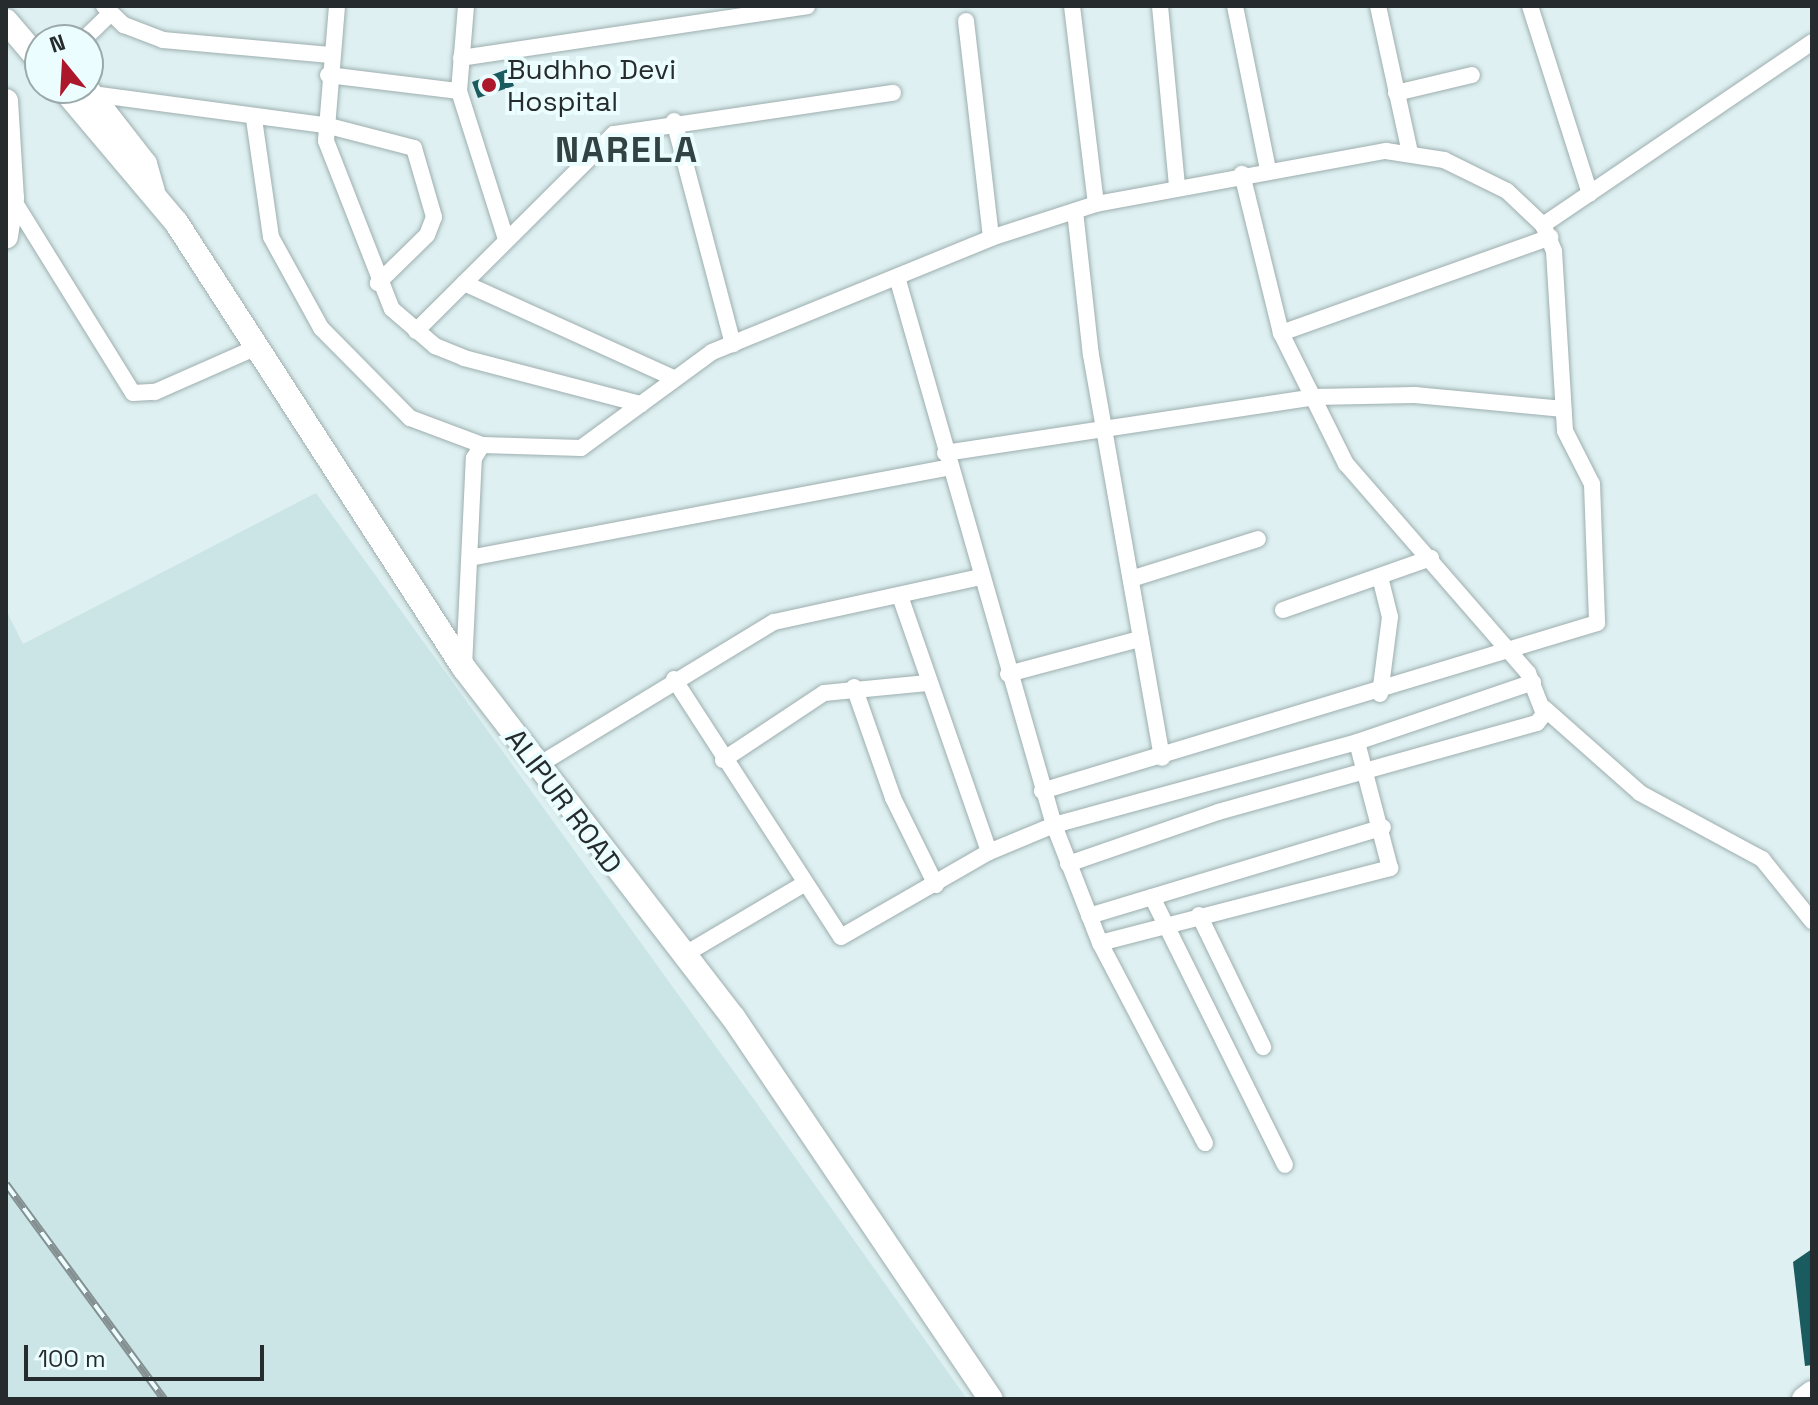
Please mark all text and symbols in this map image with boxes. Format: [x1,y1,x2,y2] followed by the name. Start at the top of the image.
[24,24,104,104] north arrow
[46,27,69,59] text: N
[507,52,676,118] place label: Budhho Devi Hospital
[478,74,500,96] marker: Budhho Devi Hospital
[555,129,699,173] district label: NARELA
[499,722,629,880] street label: ALIPUR ROAD
[28,1329,268,1379] scale bar
[38,1343,106,1374] text: 100 m

